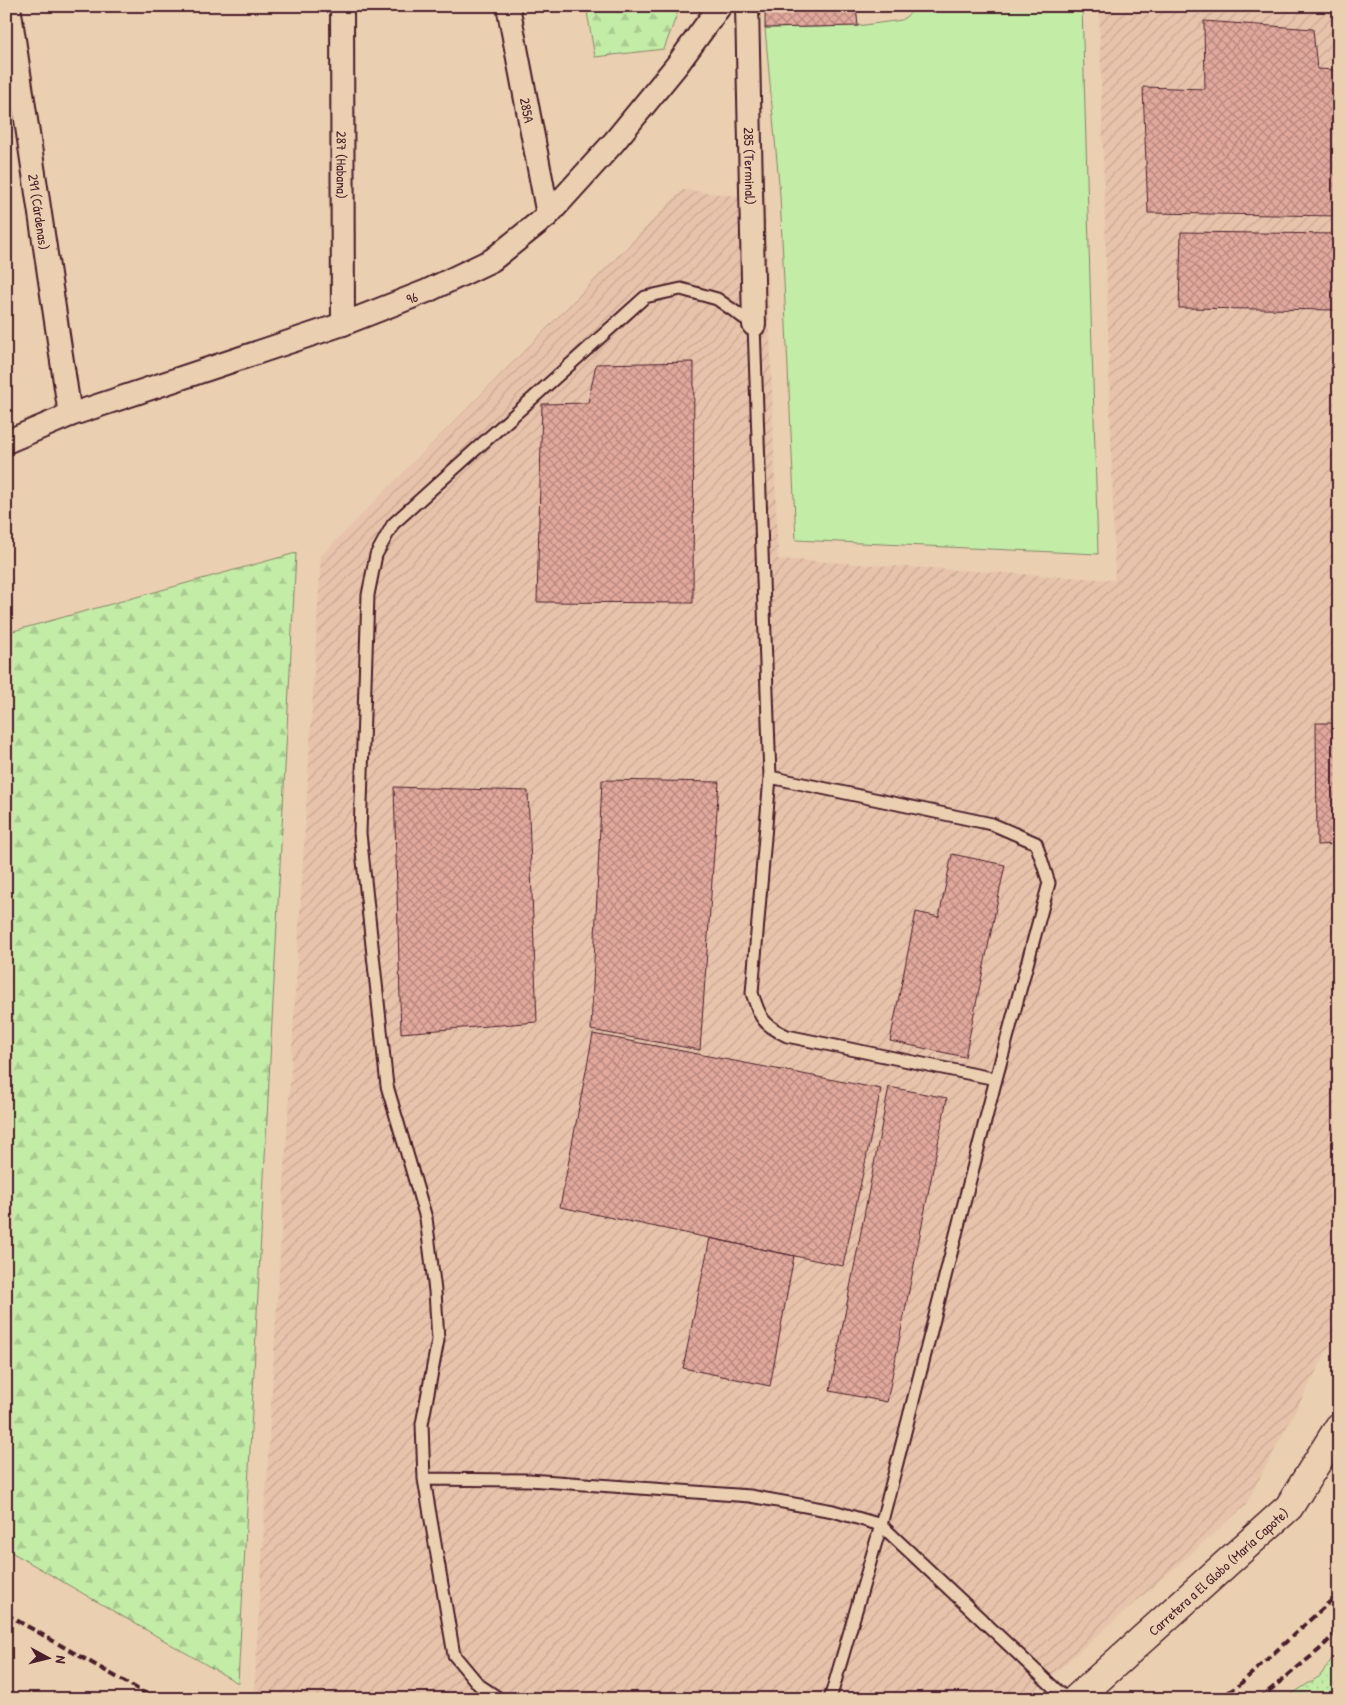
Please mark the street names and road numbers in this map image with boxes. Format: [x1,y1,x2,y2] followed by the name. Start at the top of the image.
[516,96,540,125] street label: 285A
[740,127,761,205] street label: 285 (Terminal)
[333,131,352,199] street label: 287 (Habana)
[25,172,55,251] street label: 291 (Cárdenas)
[403,286,421,308] street label: 96
[1144,1503,1292,1639] street label: Carretera a El Globo (María Capote)

